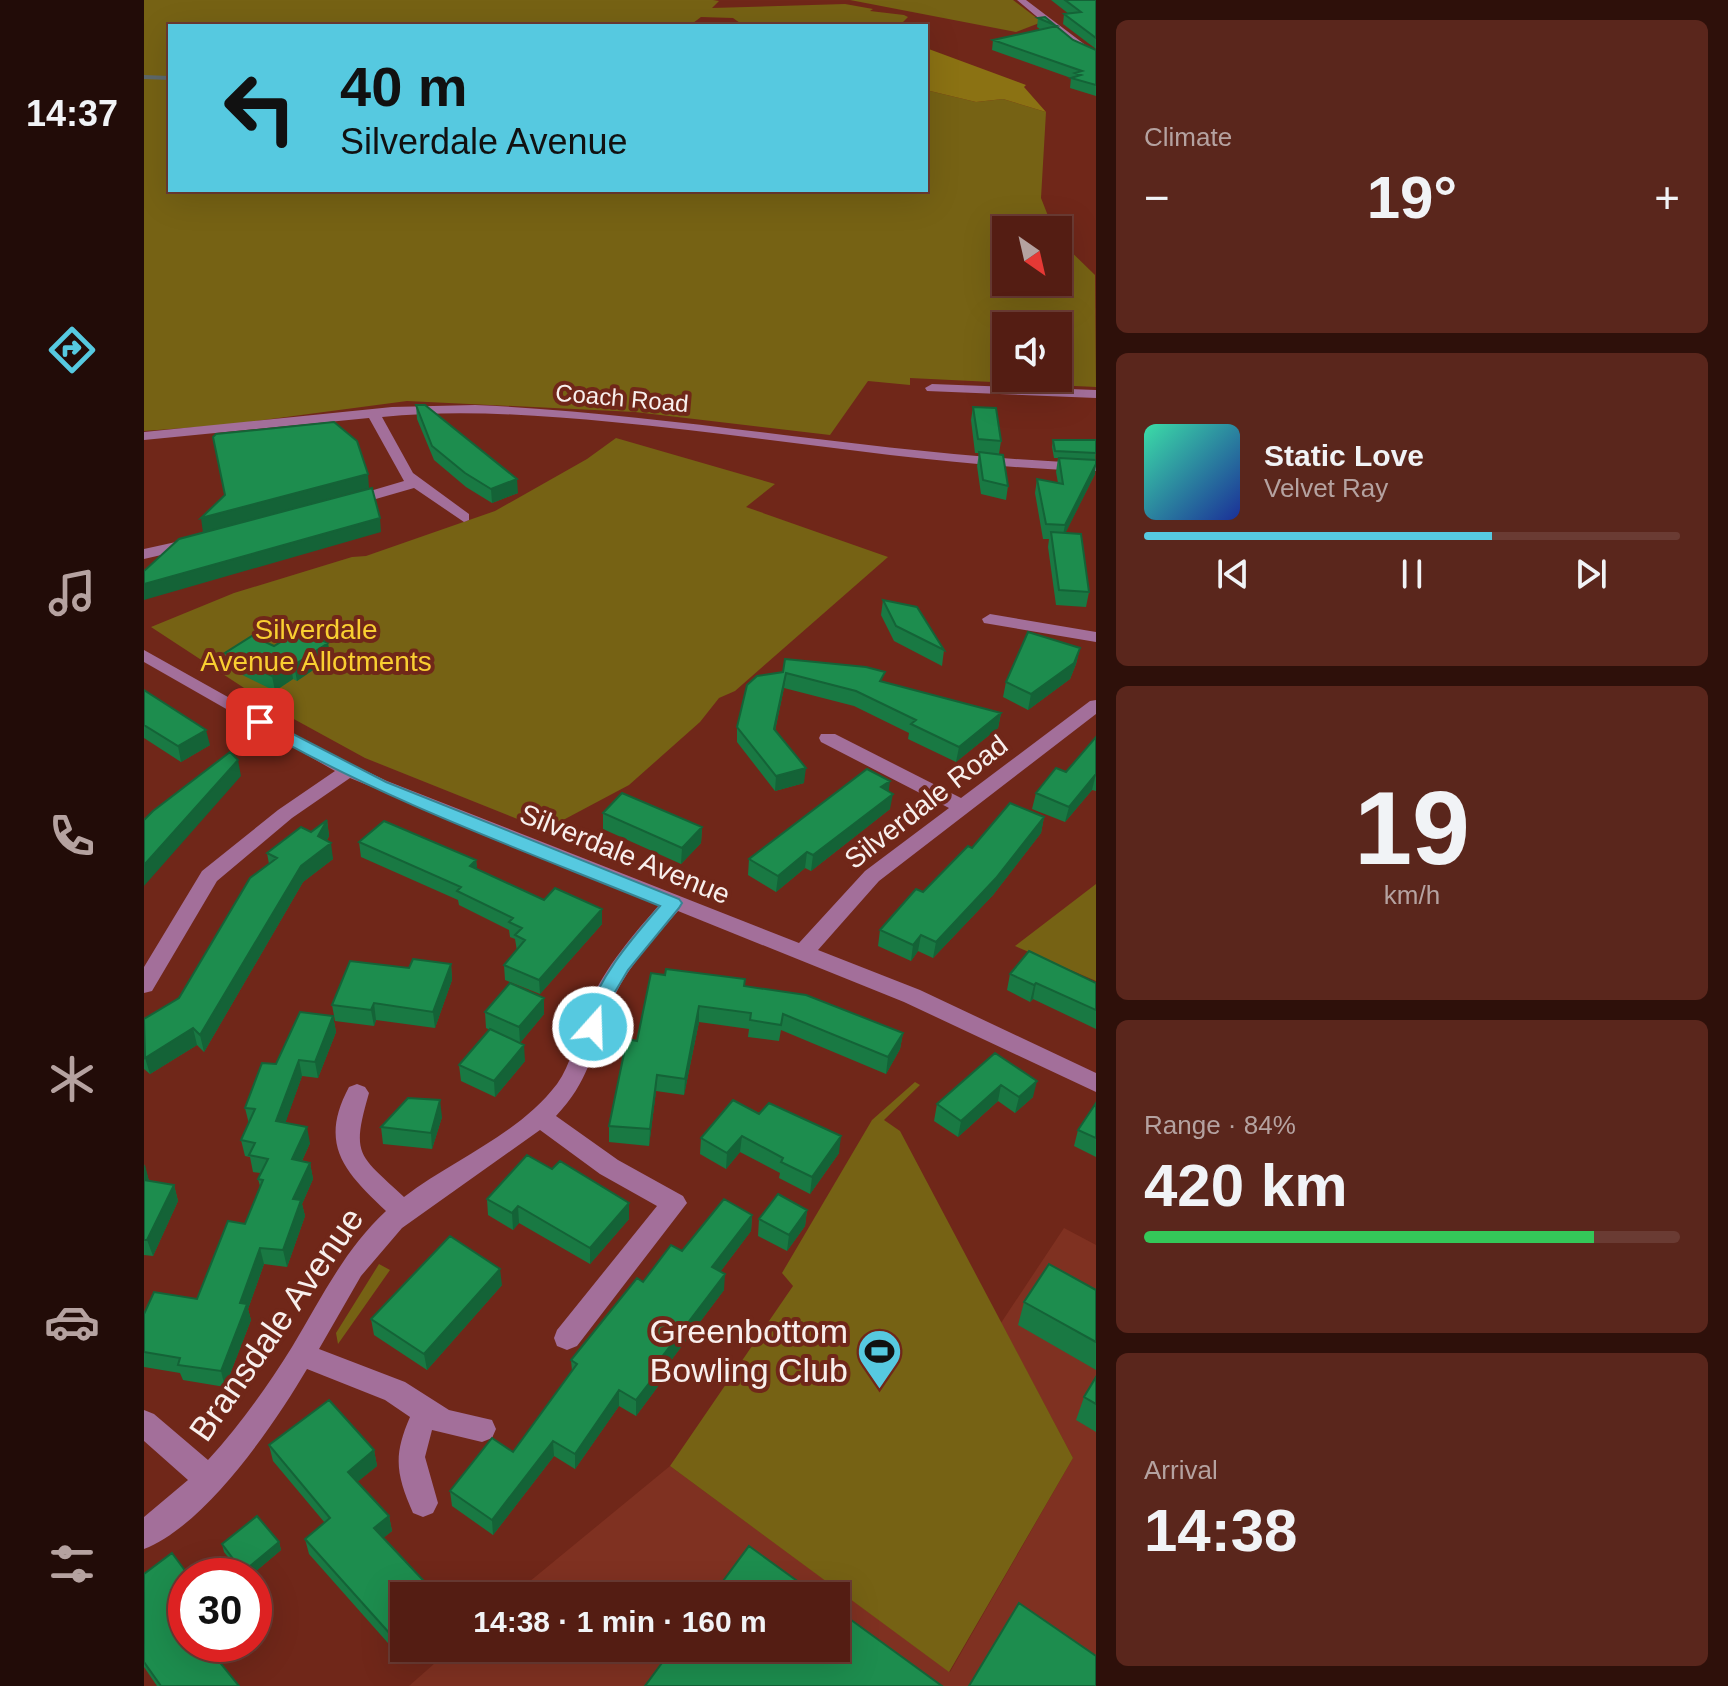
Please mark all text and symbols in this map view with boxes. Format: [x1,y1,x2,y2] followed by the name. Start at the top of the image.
[340,55,468,118] text: 40 m
[208,56,312,160] icon: left
[26,93,118,134] text: 14:37
[340,121,628,162] text: Silverdale Avenue
[1144,122,1232,152] text: Climate
[1367,164,1457,231] text: 19°
[1144,173,1170,222] text: −
[1654,173,1680,222] text: +
[992,216,1072,296] north arrow
[992,216,1072,392] map controls
[992,312,1072,392] button: sound
[44,322,100,378] icon: directions
[554,379,690,417] street label: Coach Road
[1264,439,1424,472] text: Static Love
[1264,473,1388,503] text: Velvet Ray
[1211,552,1255,596] icon: previous
[1390,552,1434,596] icon: pause
[1569,552,1613,596] icon: next
[44,565,100,621] icon: music
[200,614,432,677] park label: Silverdale Avenue Allotments
[226,688,294,756] pin
[238,700,282,744] icon: arrive
[839,729,1013,875] street label: Silverdale Road
[1354,770,1470,886] text: 19
[516,798,734,910] street label: Silverdale Avenue
[44,808,100,864] icon: phone
[1384,880,1440,910] text: km/h
[551,985,635,1069] position arrow
[44,1051,100,1107] icon: climate
[1144,1110,1296,1140] text: Range · 84%
[1144,1152,1348,1219] text: 420 km
[181,1200,371,1448] street label: Bransdale Avenue
[44,1294,100,1350] icon: car
[650,1312,848,1389] place label: Greenbottom Bowling Club
[855,1327,903,1390] sports icon: Greenbottom Bowling Club
[1144,1455,1218,1485] text: Arrival
[1144,1497,1297,1564] text: 14:38
[44,1536,100,1592] icon: filters
[168,1558,272,1662] speed limit sign: 30
[473,1605,767,1638] text: 14:38 · 1 min · 160 m

